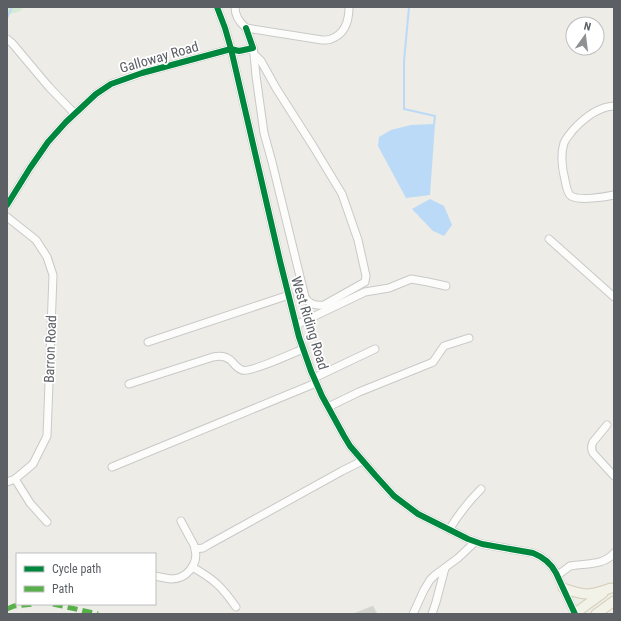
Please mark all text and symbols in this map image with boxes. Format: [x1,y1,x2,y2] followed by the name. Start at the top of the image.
[565,16,605,56] north arrow
[582,20,592,34] text: N
[118,38,200,76] street label: Galloway Road
[288,274,332,372] street label: West Riding Road
[41,315,59,383] street label: Barron Road
[16,553,156,605] legend
[52,562,102,576] text: Cycle path
[52,582,74,596] text: Path

